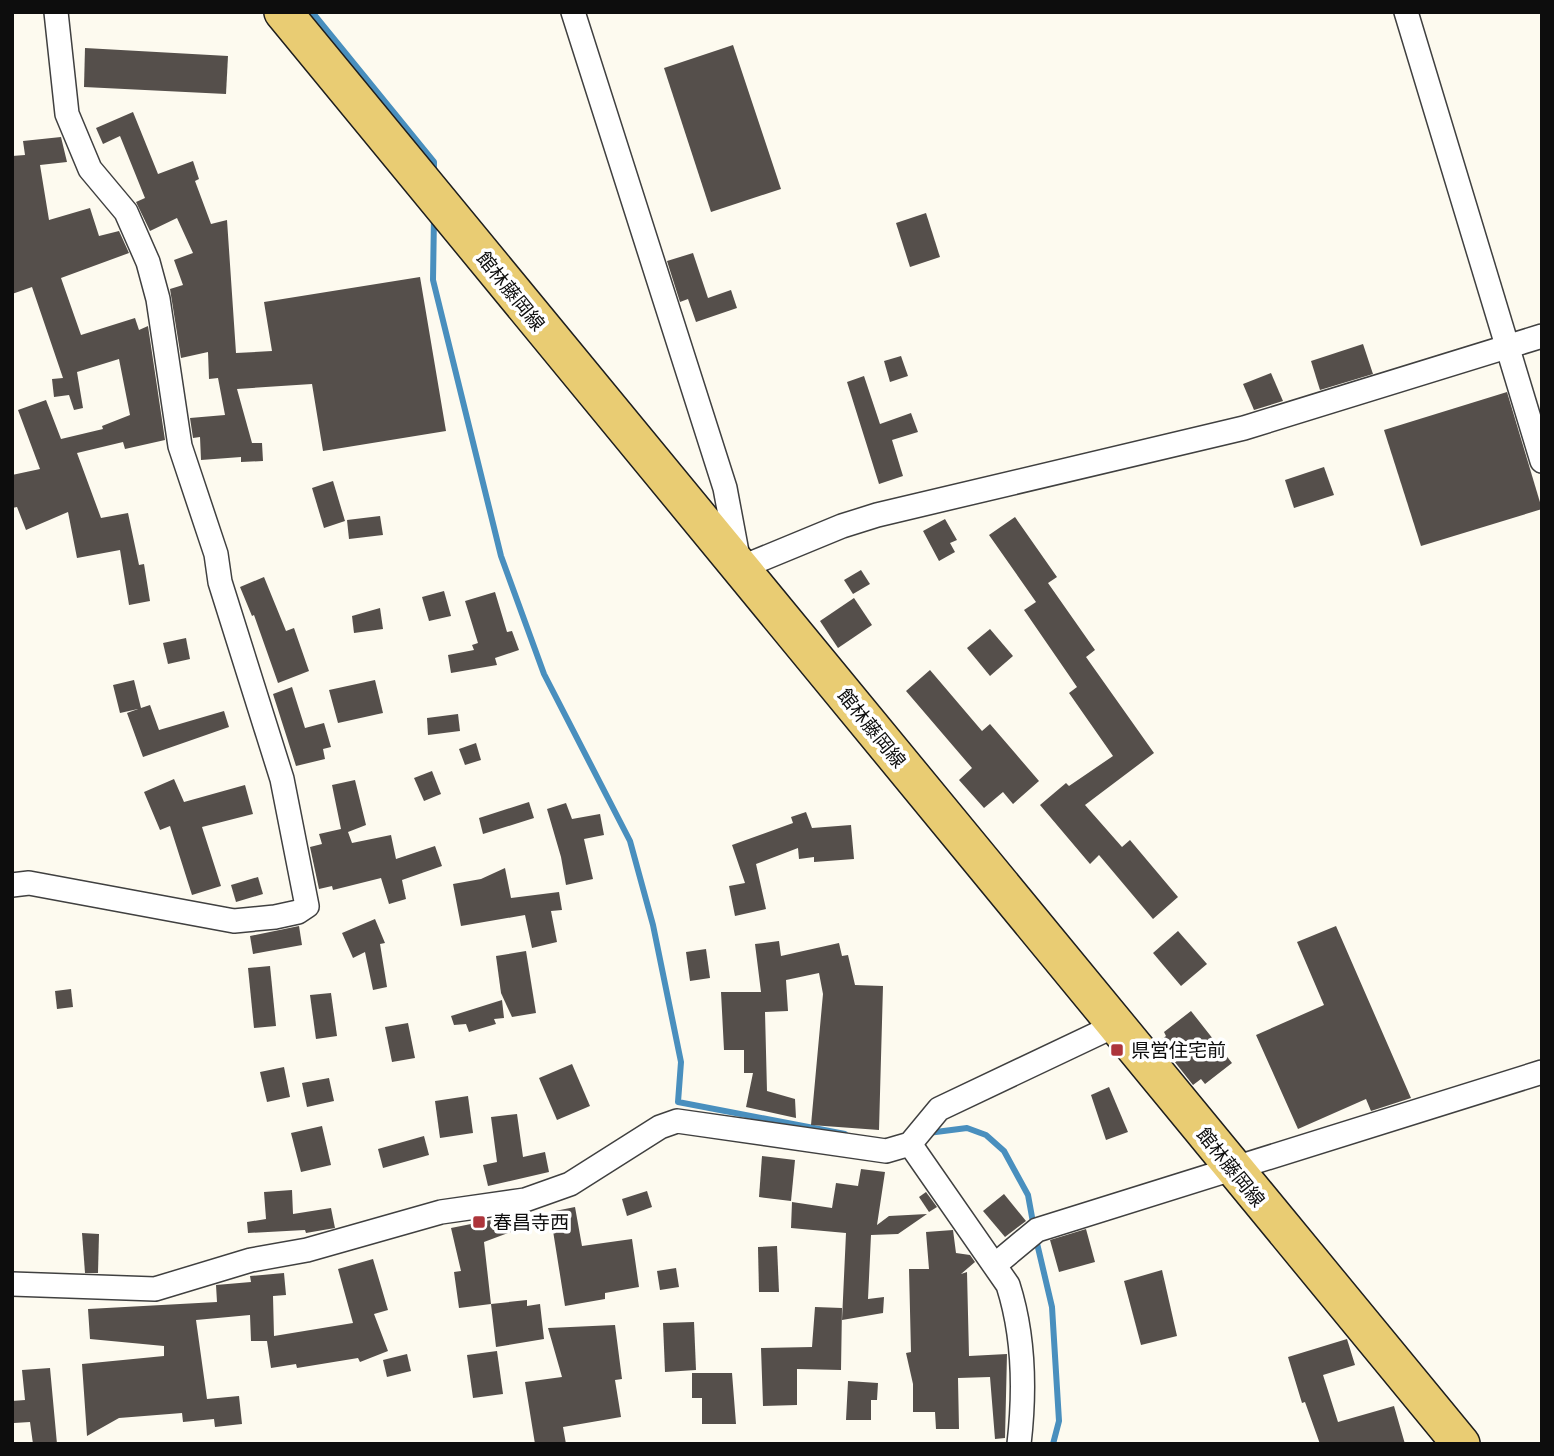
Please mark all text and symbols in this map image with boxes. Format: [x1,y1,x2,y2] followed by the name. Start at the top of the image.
[472,247,549,335] street label: 館林藤岡線
[833,684,910,772] street label: 館林藤岡線
[1131,1039,1226,1062] place label: 県営住宅前
[1109,1042,1125,1058] marker: 県営住宅前
[1192,1123,1269,1211] street label: 館林藤岡線
[493,1211,569,1234] place label: 春昌寺西
[471,1214,487,1230] marker: 春昌寺西

